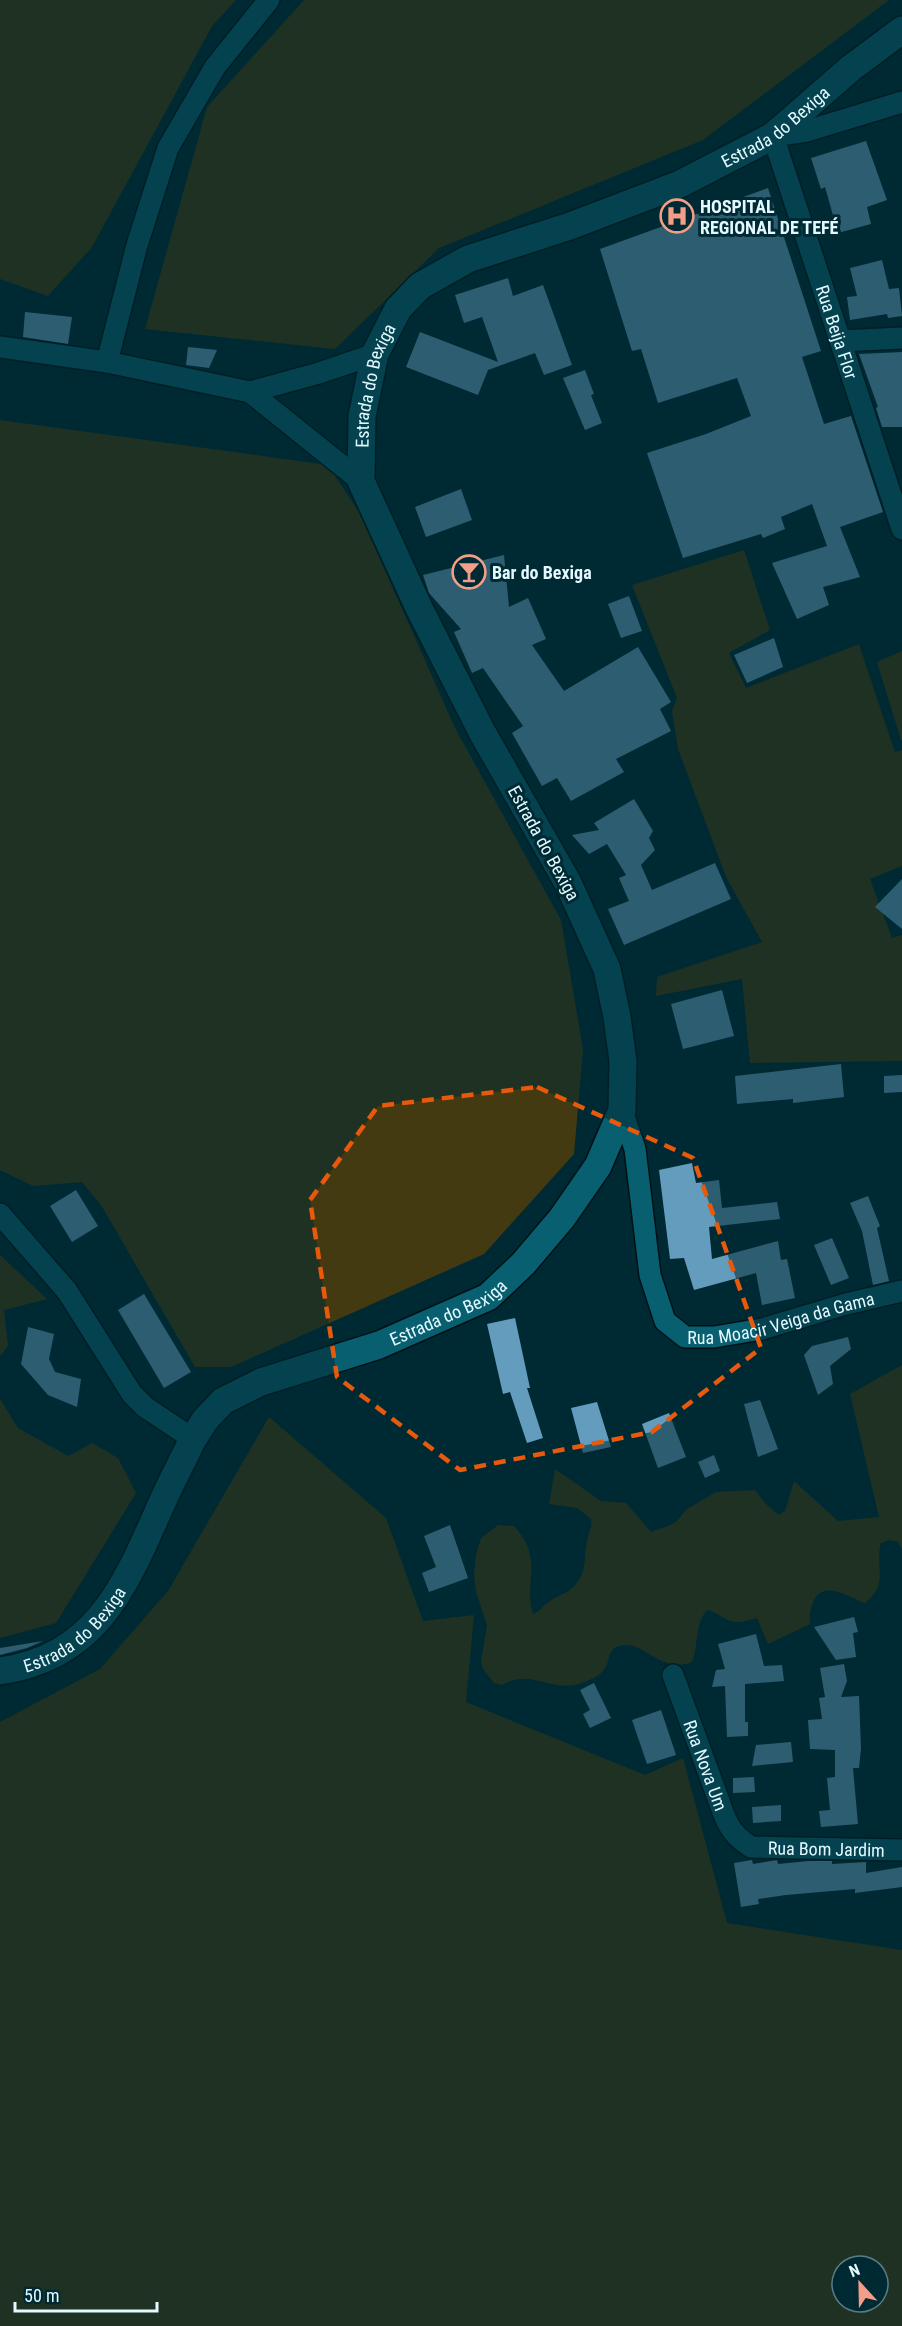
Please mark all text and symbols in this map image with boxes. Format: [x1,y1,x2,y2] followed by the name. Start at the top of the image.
[718,81,833,171] street label: Estrada do Bexiga
[700,196,839,238] place label: HOSPITAL REGIONAL DE TEFÉ
[659,198,695,234] hospital icon: HOSPITAL REGIONAL DE TEFÉ
[812,282,863,382] street label: Rua Beija Flor
[351,320,399,448] street label: Estrada do Bexiga
[451,554,487,590] bar icon: Bar do Bexiga
[492,562,592,583] place label: Bar do Bexiga
[504,782,584,904] street label: Estrada do Bexiga
[386,1275,511,1350] street label: Estrada do Bexiga
[687,1287,876,1348] street label: Rua Moacir Veiga da Gama
[21,1583,130,1676] street label: Estrada do Bexiga
[680,1717,732,1813] street label: Rua Nova Um
[768,1837,885,1860] street label: Rua Bom Jardim
[830,2254,890,2314] north arrow
[846,2260,863,2281] text: N
[15,2275,158,2313] scale bar
[24,2285,59,2306] text: 50 m

